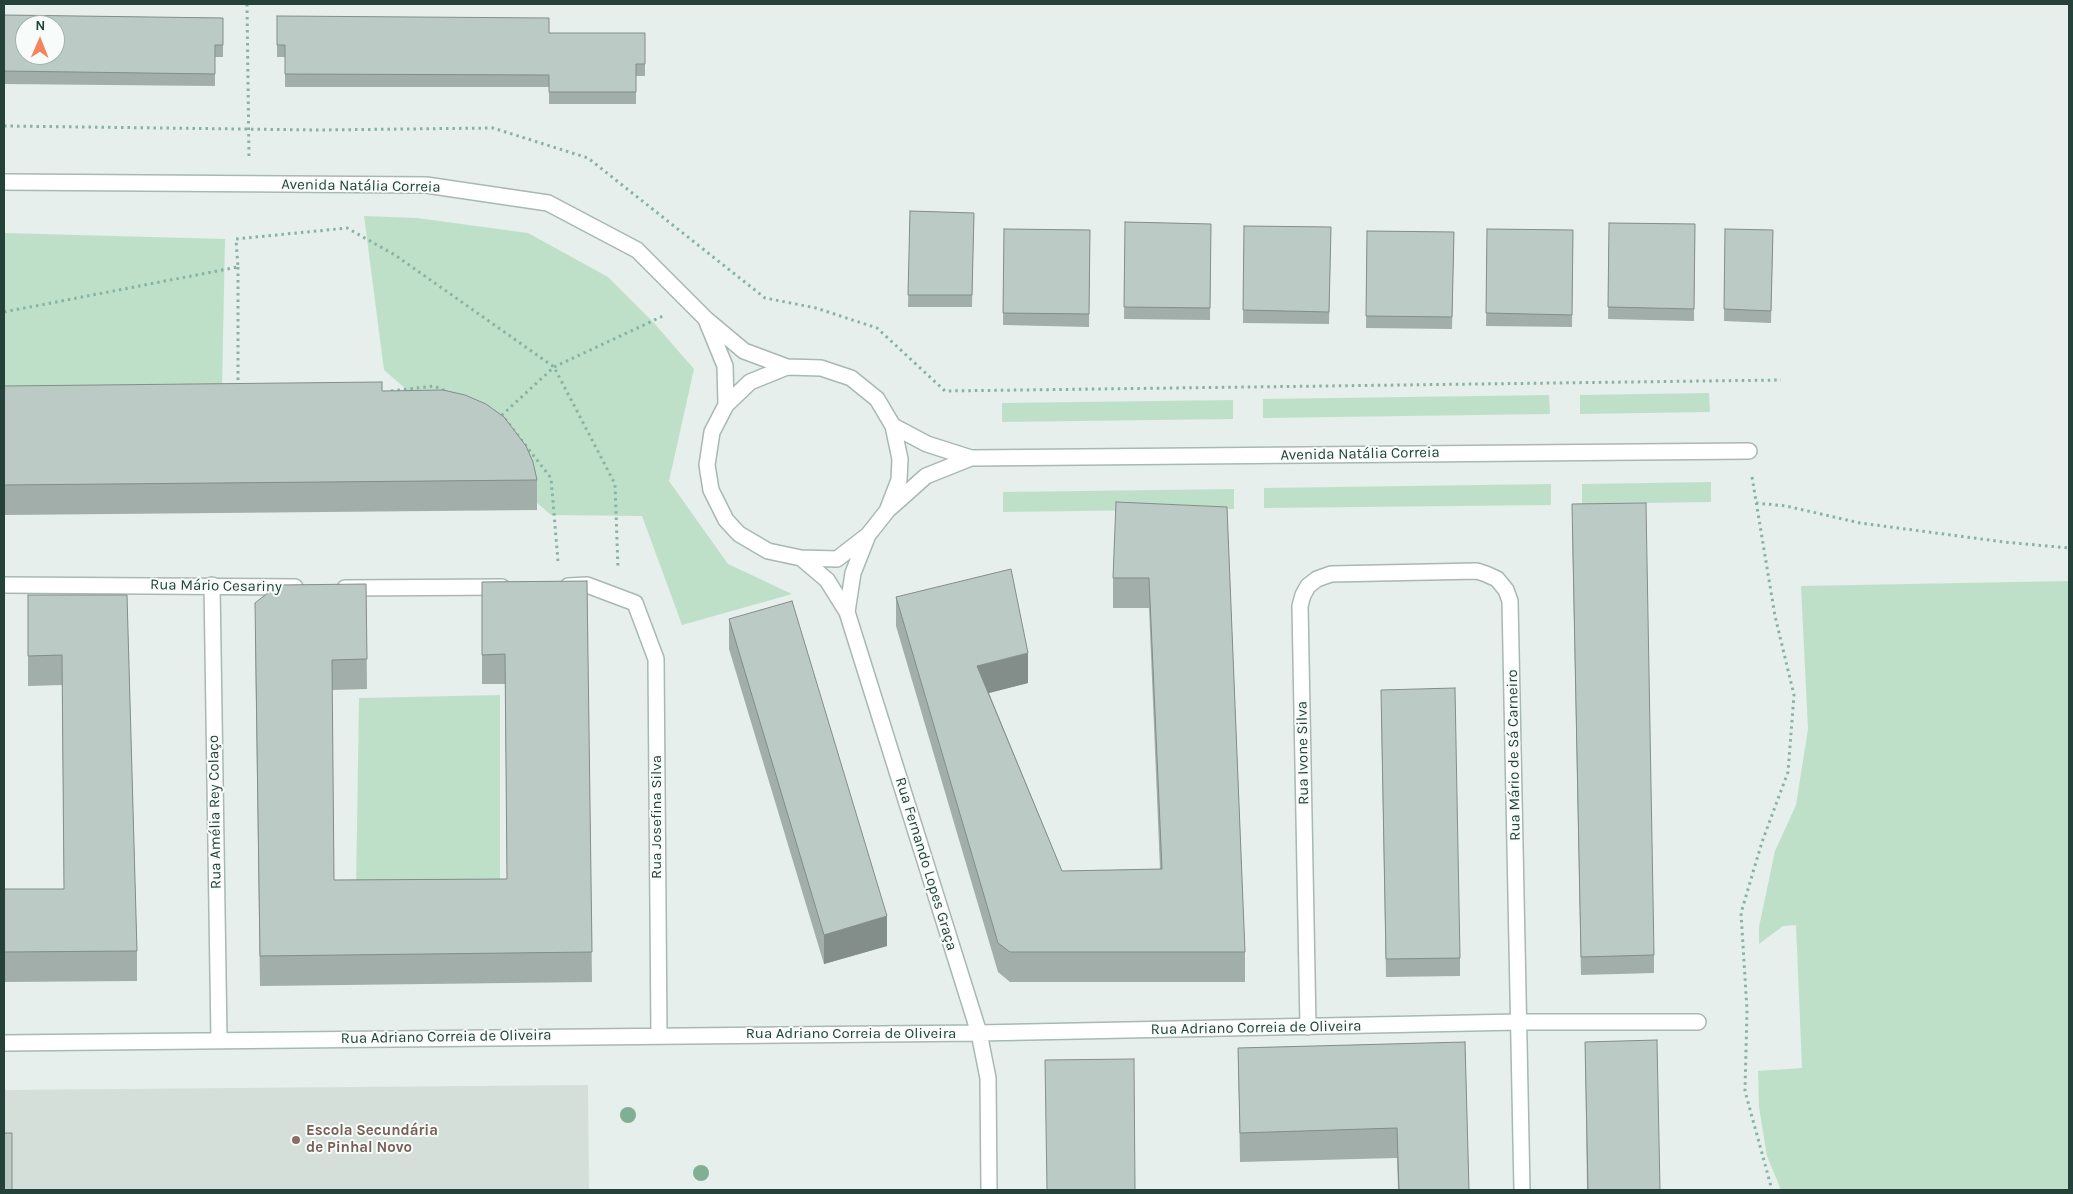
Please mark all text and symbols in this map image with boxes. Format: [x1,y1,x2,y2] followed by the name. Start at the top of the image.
[15,15,65,65] north arrow
[35,17,45,34] text: N
[281,176,441,196] street label: Avenida Natália Correia
[1280,444,1440,464] street label: Avenida Natália Correia
[150,576,282,596] street label: Rua Mário Cesariny
[1504,669,1524,841] street label: Rua Mário de Sá Carneiro
[1293,701,1313,805] street label: Rua Ivone Silva
[205,735,225,889] street label: Rua Amélia Rey Colaço
[648,755,666,879] street label: Rua Josefina Silva
[891,775,961,953] street label: Rua Fernando Lopes Graça
[1151,1017,1361,1039] street label: Rua Adriano Correia de Oliveira
[746,1025,956,1043] street label: Rua Adriano Correia de Oliveira
[341,1026,551,1048] street label: Rua Adriano Correia de Oliveira
[306,1122,438,1157] place label: Escola Secundária de Pinhal Novo
[290,1134,302,1146] marker: Escola Secundária de Pinhal Novo

